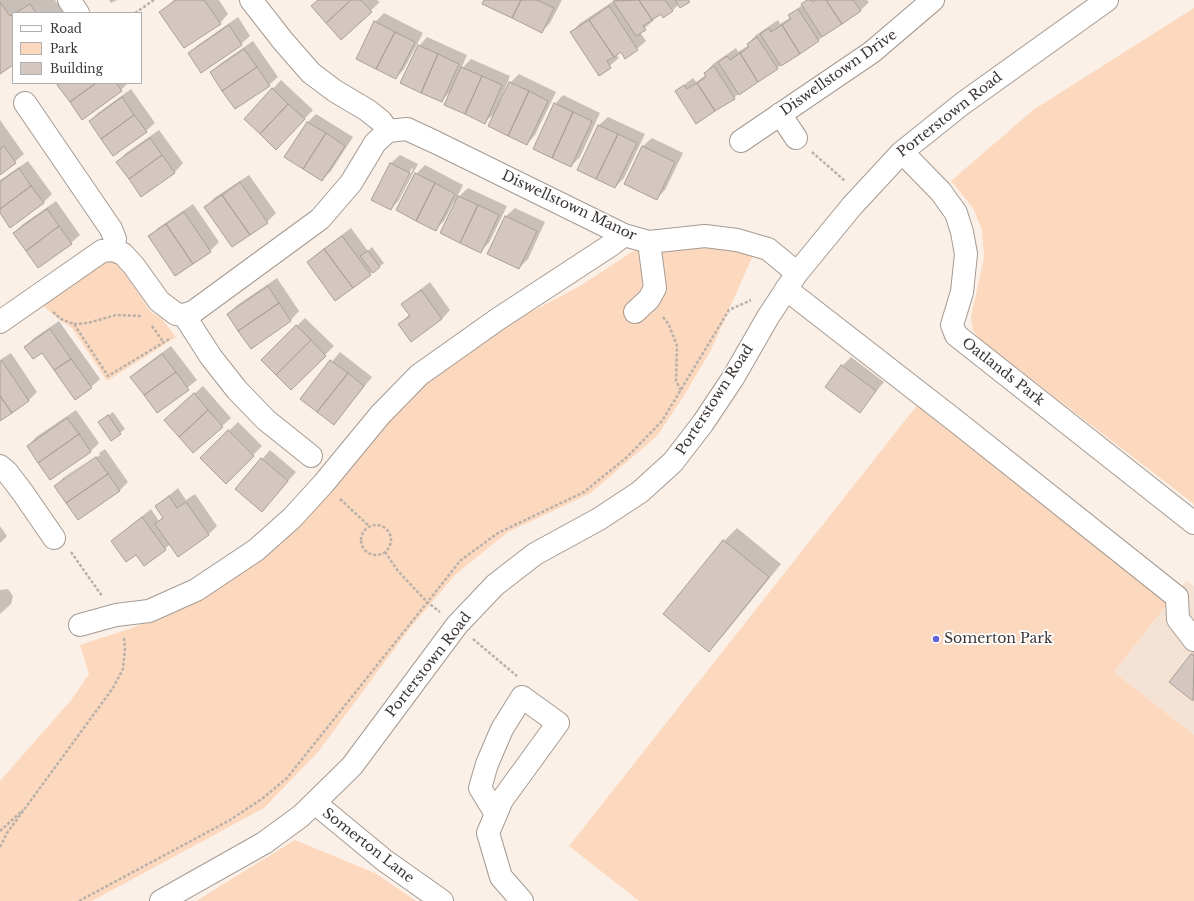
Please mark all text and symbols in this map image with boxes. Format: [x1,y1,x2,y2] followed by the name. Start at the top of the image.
[12,12,142,84] legend
[50,21,82,36] text: Road
[778,26,900,120] street label: Diswellstown Drive
[50,41,78,56] text: Park
[50,61,103,76] text: Building
[894,69,1006,161] street label: Porterstown Road
[499,167,639,245] street label: Diswellstown Manor
[958,334,1048,410] street label: Oatlands Park
[673,342,757,458] street label: Porterstown Road
[383,609,475,721] street label: Porterstown Road
[944,631,1053,647] place label: Somerton Park
[931,634,941,644] marker: Somerton Park
[319,805,417,887] street label: Somerton Lane

